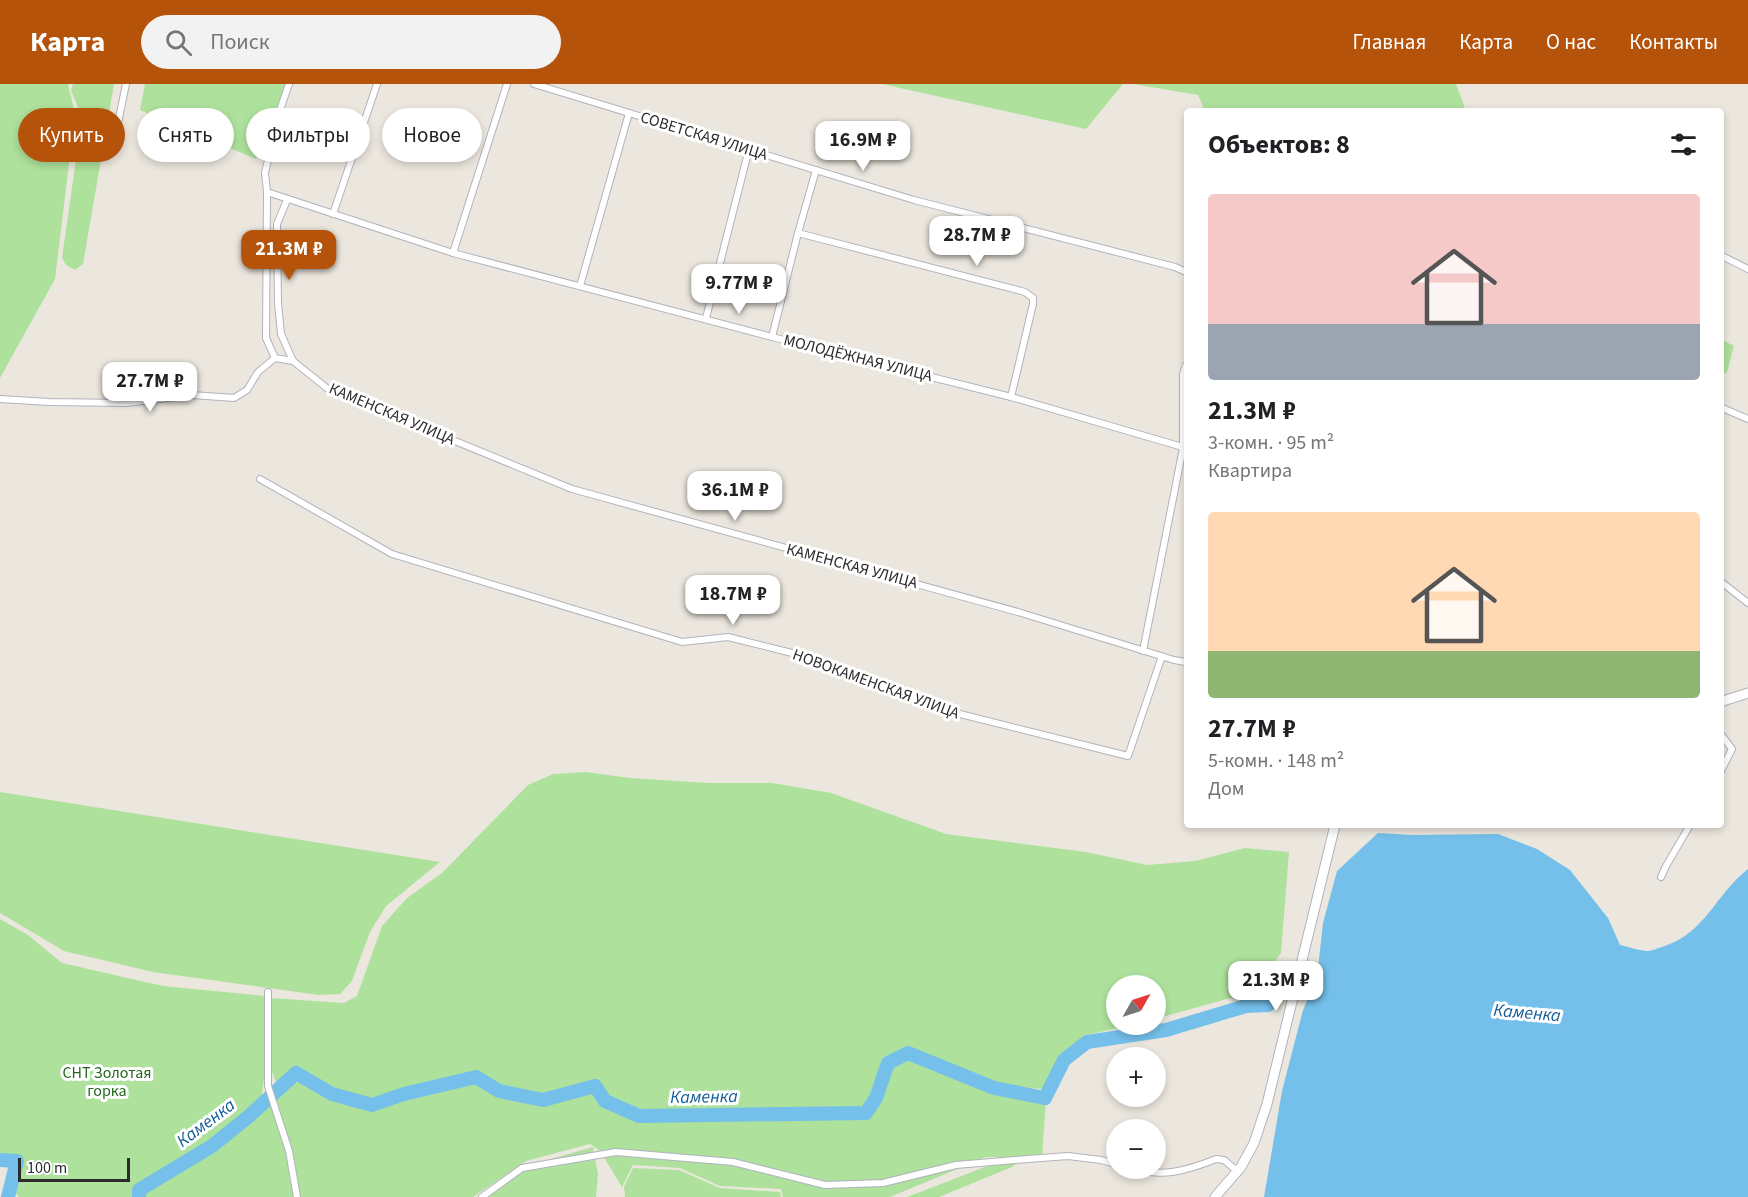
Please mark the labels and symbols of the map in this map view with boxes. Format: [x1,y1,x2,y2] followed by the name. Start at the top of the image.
[638,106,770,166] street label: СОВЕТСКАЯ УЛИЦА
[808,121,918,172] pin: 16.9M ₽
[922,216,1032,267] pin: 28.7M ₽
[234,230,344,281] pin: 21.3M ₽
[684,264,794,315] pin: 9.77M ₽
[781,329,935,387] street label: МОЛОДЁЖНАЯ УЛИЦА
[95,362,205,413] pin: 27.7M ₽
[326,378,459,451] street label: КАМЕНСКАЯ УЛИЦА
[680,471,790,522] pin: 36.1M ₽
[784,538,920,594] street label: КАМЕНСКАЯ УЛИЦА
[678,575,788,626] pin: 18.7M ₽
[790,644,963,725] street label: НОВОКАМЕНСКАЯ УЛИЦА
[1221,961,1331,1012] pin: 21.3M ₽
[1106,975,1166,1035] north arrow
[1492,998,1562,1028] water label: Каменка
[62,1062,152,1102] park label: СНТ Золотая горка
[670,1084,738,1110] water label: Каменка
[172,1093,241,1153] water label: Каменка
[18,1155,130,1182] scale bar

